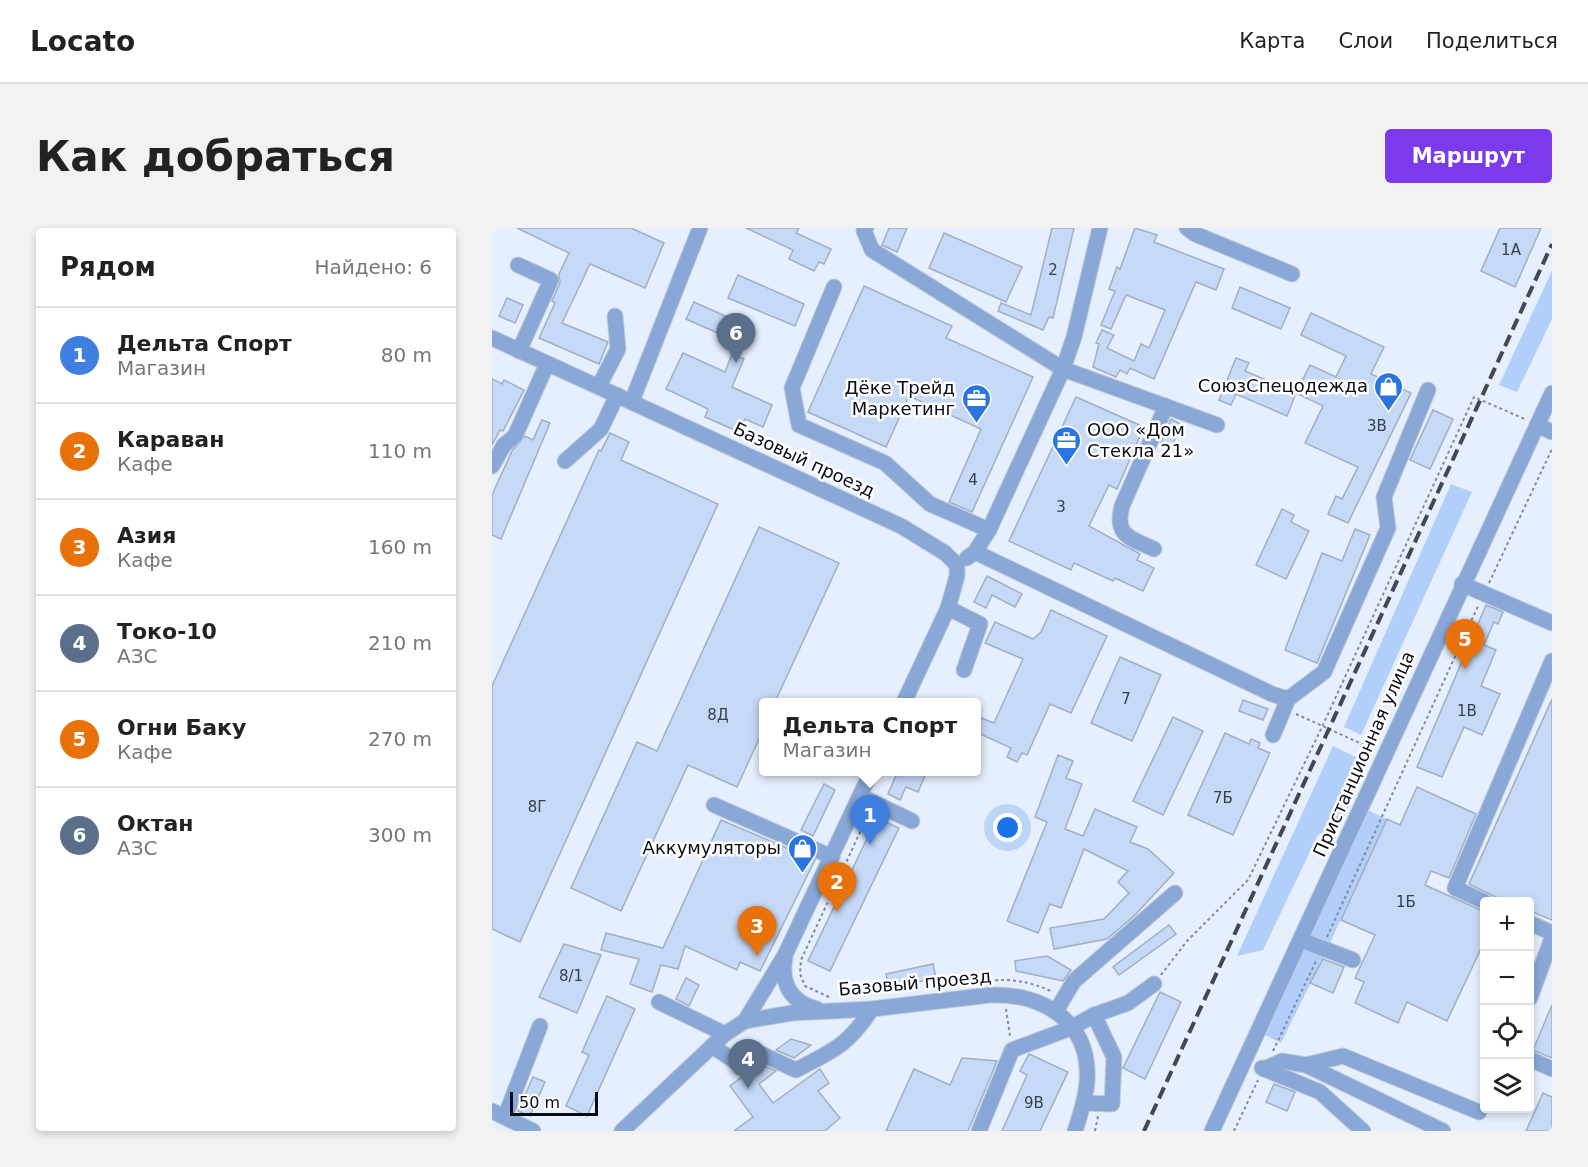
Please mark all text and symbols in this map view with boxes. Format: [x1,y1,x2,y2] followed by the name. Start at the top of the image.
[30,25,135,58] text: Locato
[1239,29,1305,53] text: Карта
[1338,29,1393,53] text: Слои
[1426,29,1558,53] text: Поделиться
[1385,129,1552,183] button: Маршрут
[36,132,395,181] text: Как добраться
[1501,241,1522,259] house number: 1А
[60,252,156,282] text: Рядом
[314,255,432,279] text: Найдено: 6
[1048,261,1058,279] house number: 2
[716,314,756,363] pin: 6
[117,331,292,356] text: Дельта Спорт
[73,343,86,367] text: 1
[381,343,432,367] text: 80 m
[117,356,206,380] text: Магазин
[1373,370,1405,412] shop icon: СоюзСпецодежда
[1198,375,1368,396] place label: СоюзСпецодежда
[845,377,955,419] place label: Дёке Трейд Маркетинг
[960,382,992,424] office icon: Дёке Трейд Маркетинг
[1367,417,1387,435] house number: 3В
[730,418,878,502] street label: Базовый проезд
[1087,419,1194,461] place label: ООО «Дом Стекла 21»
[1050,424,1082,466] office icon: ООО «Дом Стекла 21»
[117,427,224,452] text: Караван
[73,439,86,463] text: 2
[368,439,432,463] text: 110 m
[117,452,173,476] text: Кафе
[968,471,978,489] house number: 4
[1056,498,1066,516] house number: 3
[117,523,176,548] text: Азия
[73,535,86,559] text: 3
[368,535,432,559] text: 160 m
[117,548,173,572] text: Кафе
[117,619,217,644] text: Токо-10
[1446,620,1484,669] pin: 5
[73,631,86,655] text: 4
[368,631,432,655] text: 210 m
[117,644,157,668] text: АЗС
[1309,648,1418,860] street label: Пристанционная улица
[1121,690,1131,708] house number: 7
[759,698,981,776] popup
[1457,702,1477,720] house number: 1В
[707,706,729,724] house number: 8Д
[783,713,957,738] text: Дельта Спорт
[117,715,246,740] text: Огни Баку
[73,727,86,751] text: 5
[368,727,432,751] text: 270 m
[783,738,872,762] text: Магазин
[117,740,173,764] text: Кафе
[1213,789,1233,807] house number: 7Б
[850,796,890,845] pin: 1
[528,798,546,816] house number: 8Г
[117,811,193,836] text: Октан
[993,813,1022,842] your location
[73,823,86,847] text: 6
[368,823,432,847] text: 300 m
[786,832,818,874] shop icon: Аккумуляторы
[117,836,157,860] text: АЗС
[643,837,781,858] place label: Аккумуляторы
[818,862,856,912] pin: 2
[1396,893,1416,911] house number: 1Б
[1480,897,1534,1113] map controls
[1480,897,1534,951] button: +
[738,906,776,956] pin: 3
[1480,951,1534,1005] button: −
[838,965,992,1000] street label: Базовый проезд
[559,967,583,985] house number: 8/1
[1480,1005,1534,1059] button: locate
[728,1040,768,1089] pin: 4
[1480,1059,1534,1113] button: layers
[510,1089,598,1116] scale bar
[519,1093,560,1112] text: 50 m
[1024,1094,1044,1112] house number: 9В

